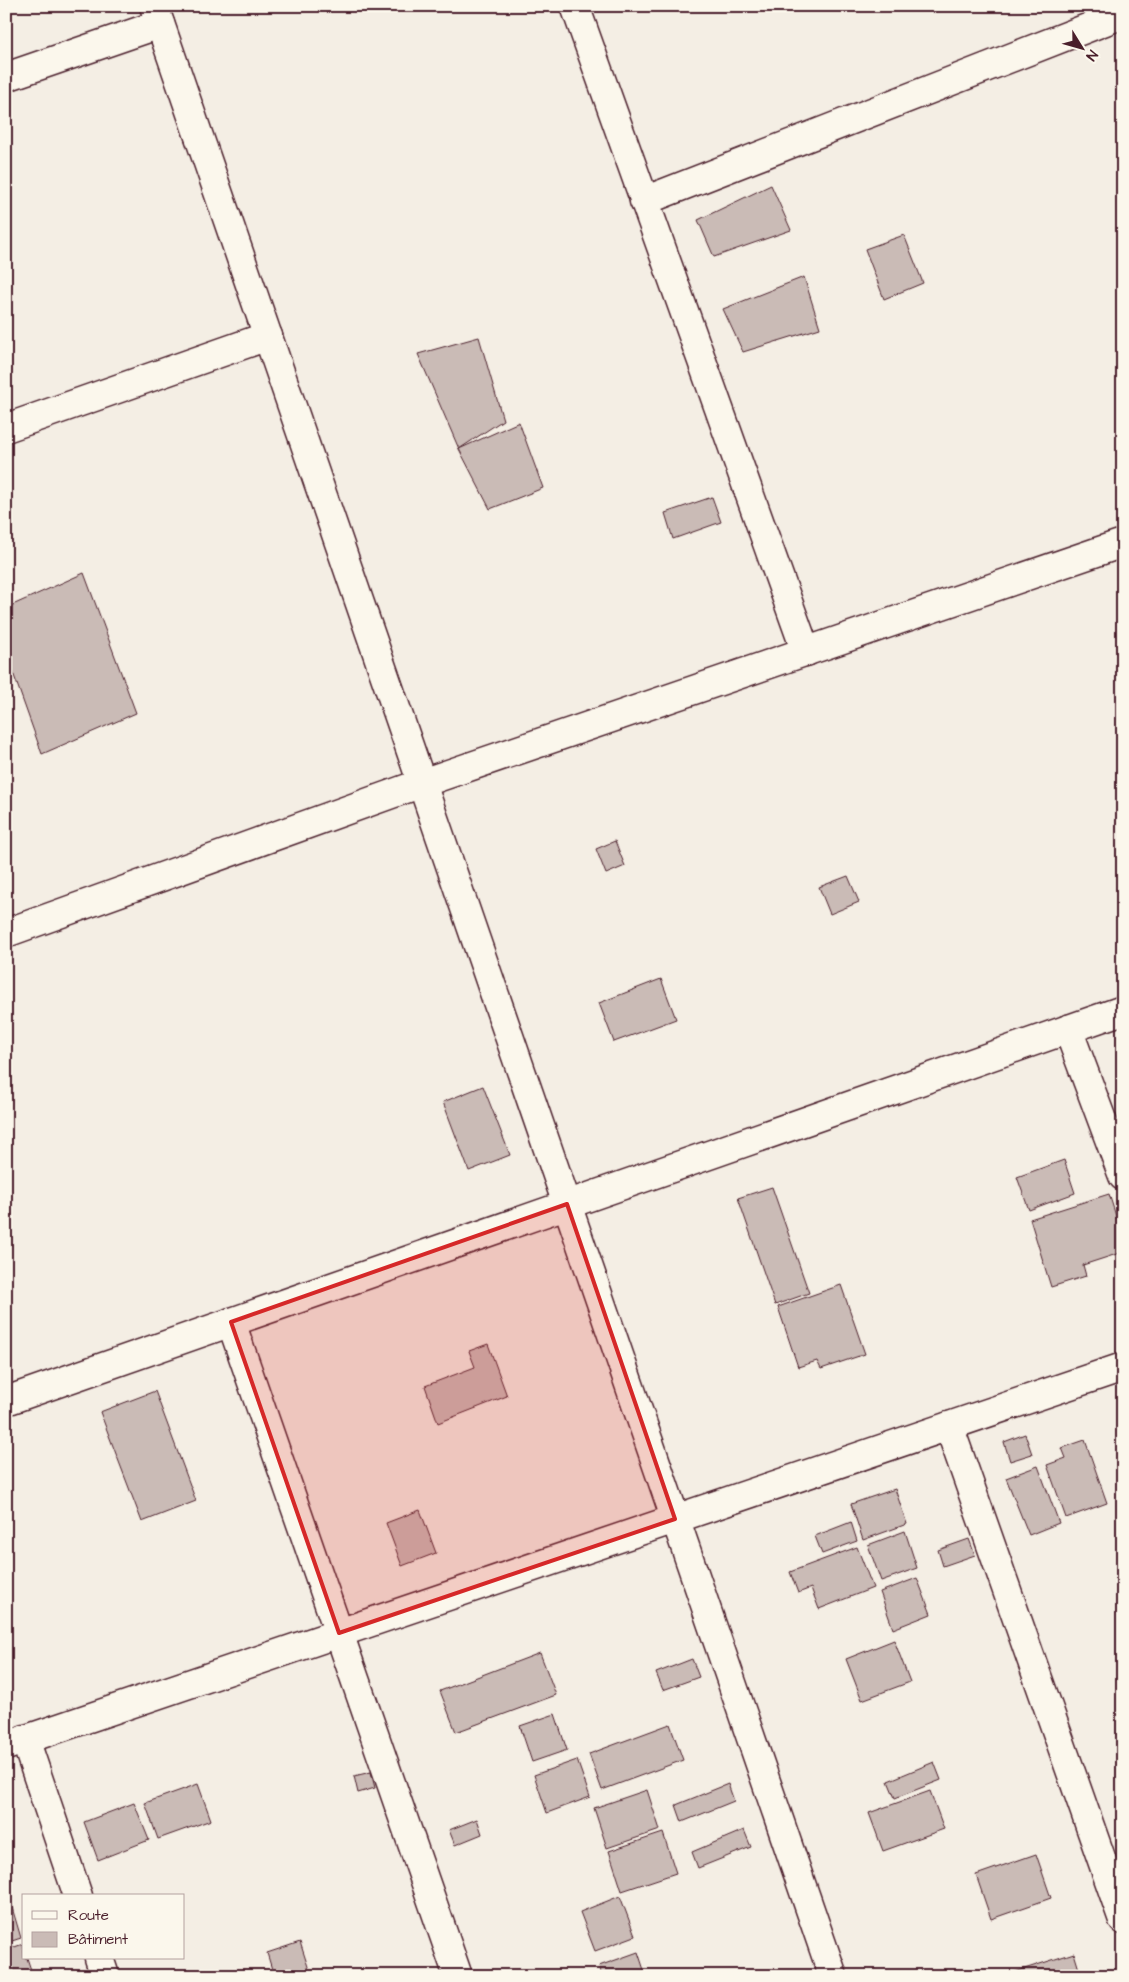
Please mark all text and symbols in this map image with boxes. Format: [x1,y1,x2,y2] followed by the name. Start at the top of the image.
[1056,22,1106,72] north arrow
[1081,46,1102,65] text: N
[22,1894,185,1960] legend
[68,1905,109,1926] text: Route
[68,1929,128,1950] text: Bâtiment

